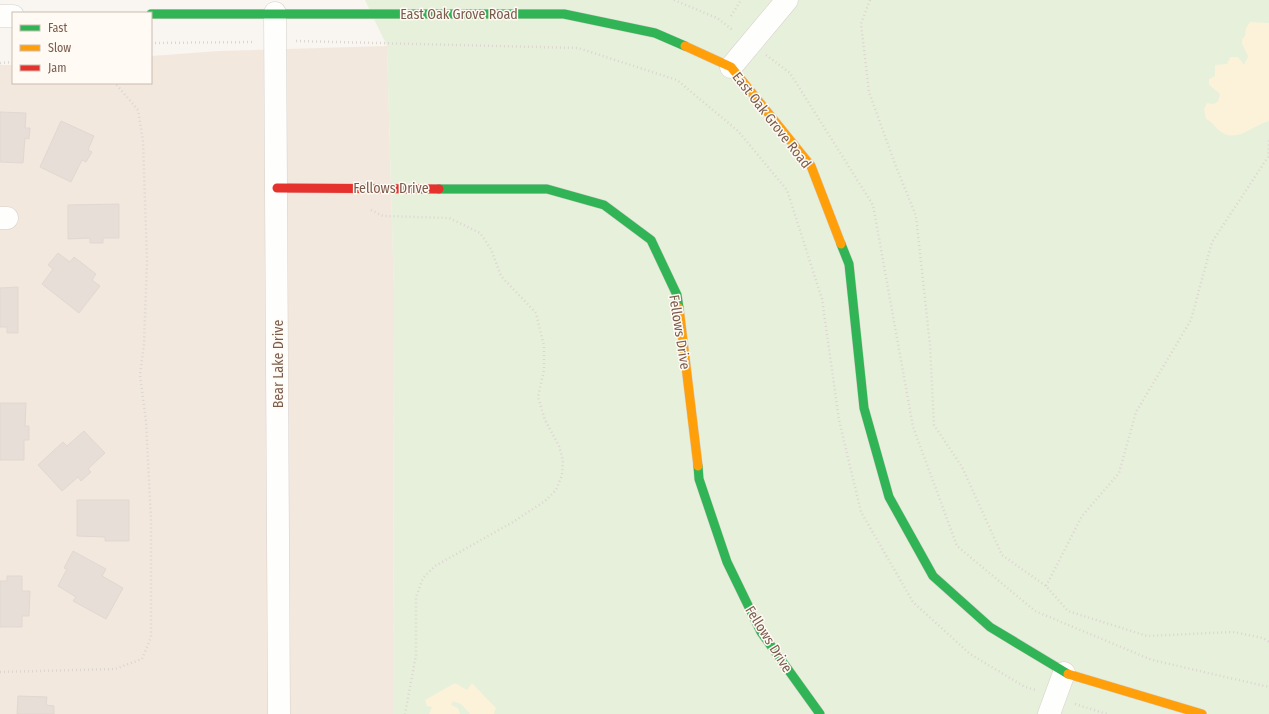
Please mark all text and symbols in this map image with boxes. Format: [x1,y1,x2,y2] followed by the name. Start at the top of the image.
[400,6,518,23] street label: East Oak Grove Road
[12,12,152,84] legend
[48,21,67,35] text: Fast
[48,41,71,55] text: Slow
[48,61,66,75] text: Jam
[729,69,814,172] street label: East Oak Grove Road
[353,180,429,197] street label: Fellows Drive
[665,294,694,371] street label: Fellows Drive
[270,320,287,408] street label: Bear Lake Drive
[741,603,796,676] street label: Fellows Drive

